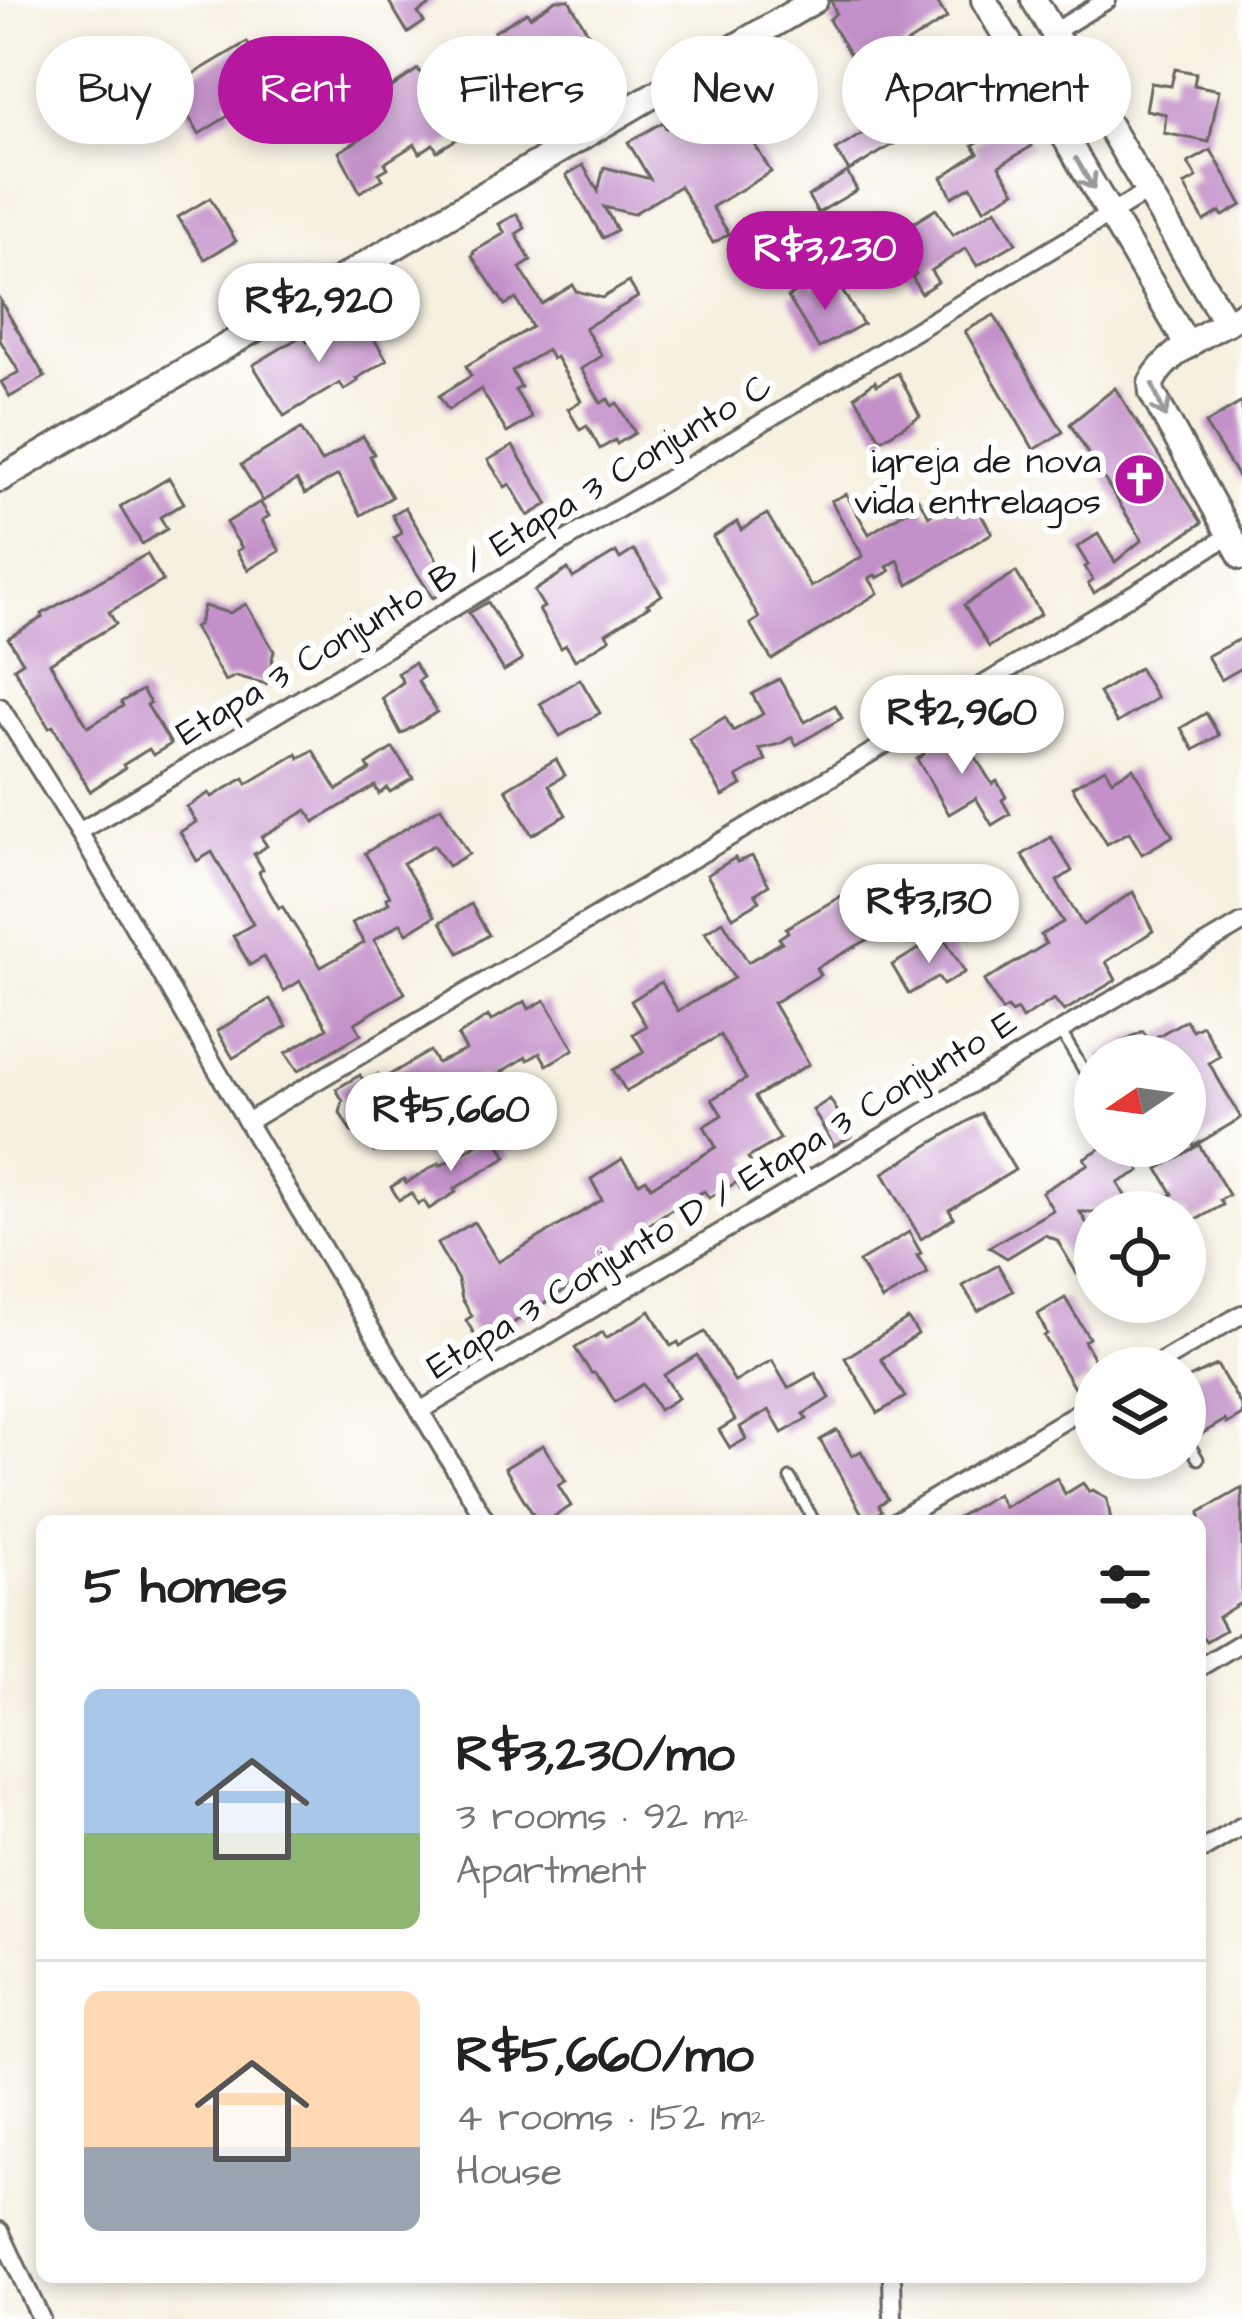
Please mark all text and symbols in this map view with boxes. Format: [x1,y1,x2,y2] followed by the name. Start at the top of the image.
[36,36,194,144] chip: Buy
[218,36,393,144] chip: Rent
[417,36,627,144] chip: Filters
[651,36,818,144] chip: New
[842,36,1131,144] chip: Apartment
[1074,155,1098,190] one-way arrow
[714,211,936,313] pin: R$3,230
[753,223,897,277] text: R$3,230
[208,263,430,365] pin: R$2,920
[245,275,393,329] text: R$2,920
[167,361,782,759] street label: Etapa 3 Conjunto B / Etapa 3 Conjunto C
[1149,381,1171,418] one-way arrow
[853,436,1101,529] place label: igreja de nova vida entrelagos
[1112,452,1168,508] church icon: igreja de nova vida entrelagos
[851,675,1073,777] pin: R$2,960
[887,687,1037,741] text: R$2,960
[818,864,1040,966] pin: R$3,130
[866,876,992,930] text: R$3,130
[418,998,1027,1392] street label: Etapa 3 Conjunto D / Etapa 3 Conjunto E
[1074,1035,1206,1167] north arrow
[1074,1035,1206,1479] map controls
[340,1072,562,1174] pin: R$5,660
[372,1084,530,1138] text: R$5,660
[1074,1191,1206,1323] button: locate
[1074,1347,1206,1479] button: layers
[84,1552,287,1623] text: 5 homes
[1092,1554,1158,1620] icon: filters
[456,1720,735,1791] text: R$3,230/mo
[180,1737,324,1881] icon: home
[456,1791,749,1845] text: 3 rooms · 92 m²
[456,1845,647,1899] text: Apartment
[456,2021,754,2092] text: R$5,660/mo
[180,2039,324,2183] icon: home
[456,2092,766,2146] text: 4 rooms · 152 m²
[456,2146,562,2200] text: House

